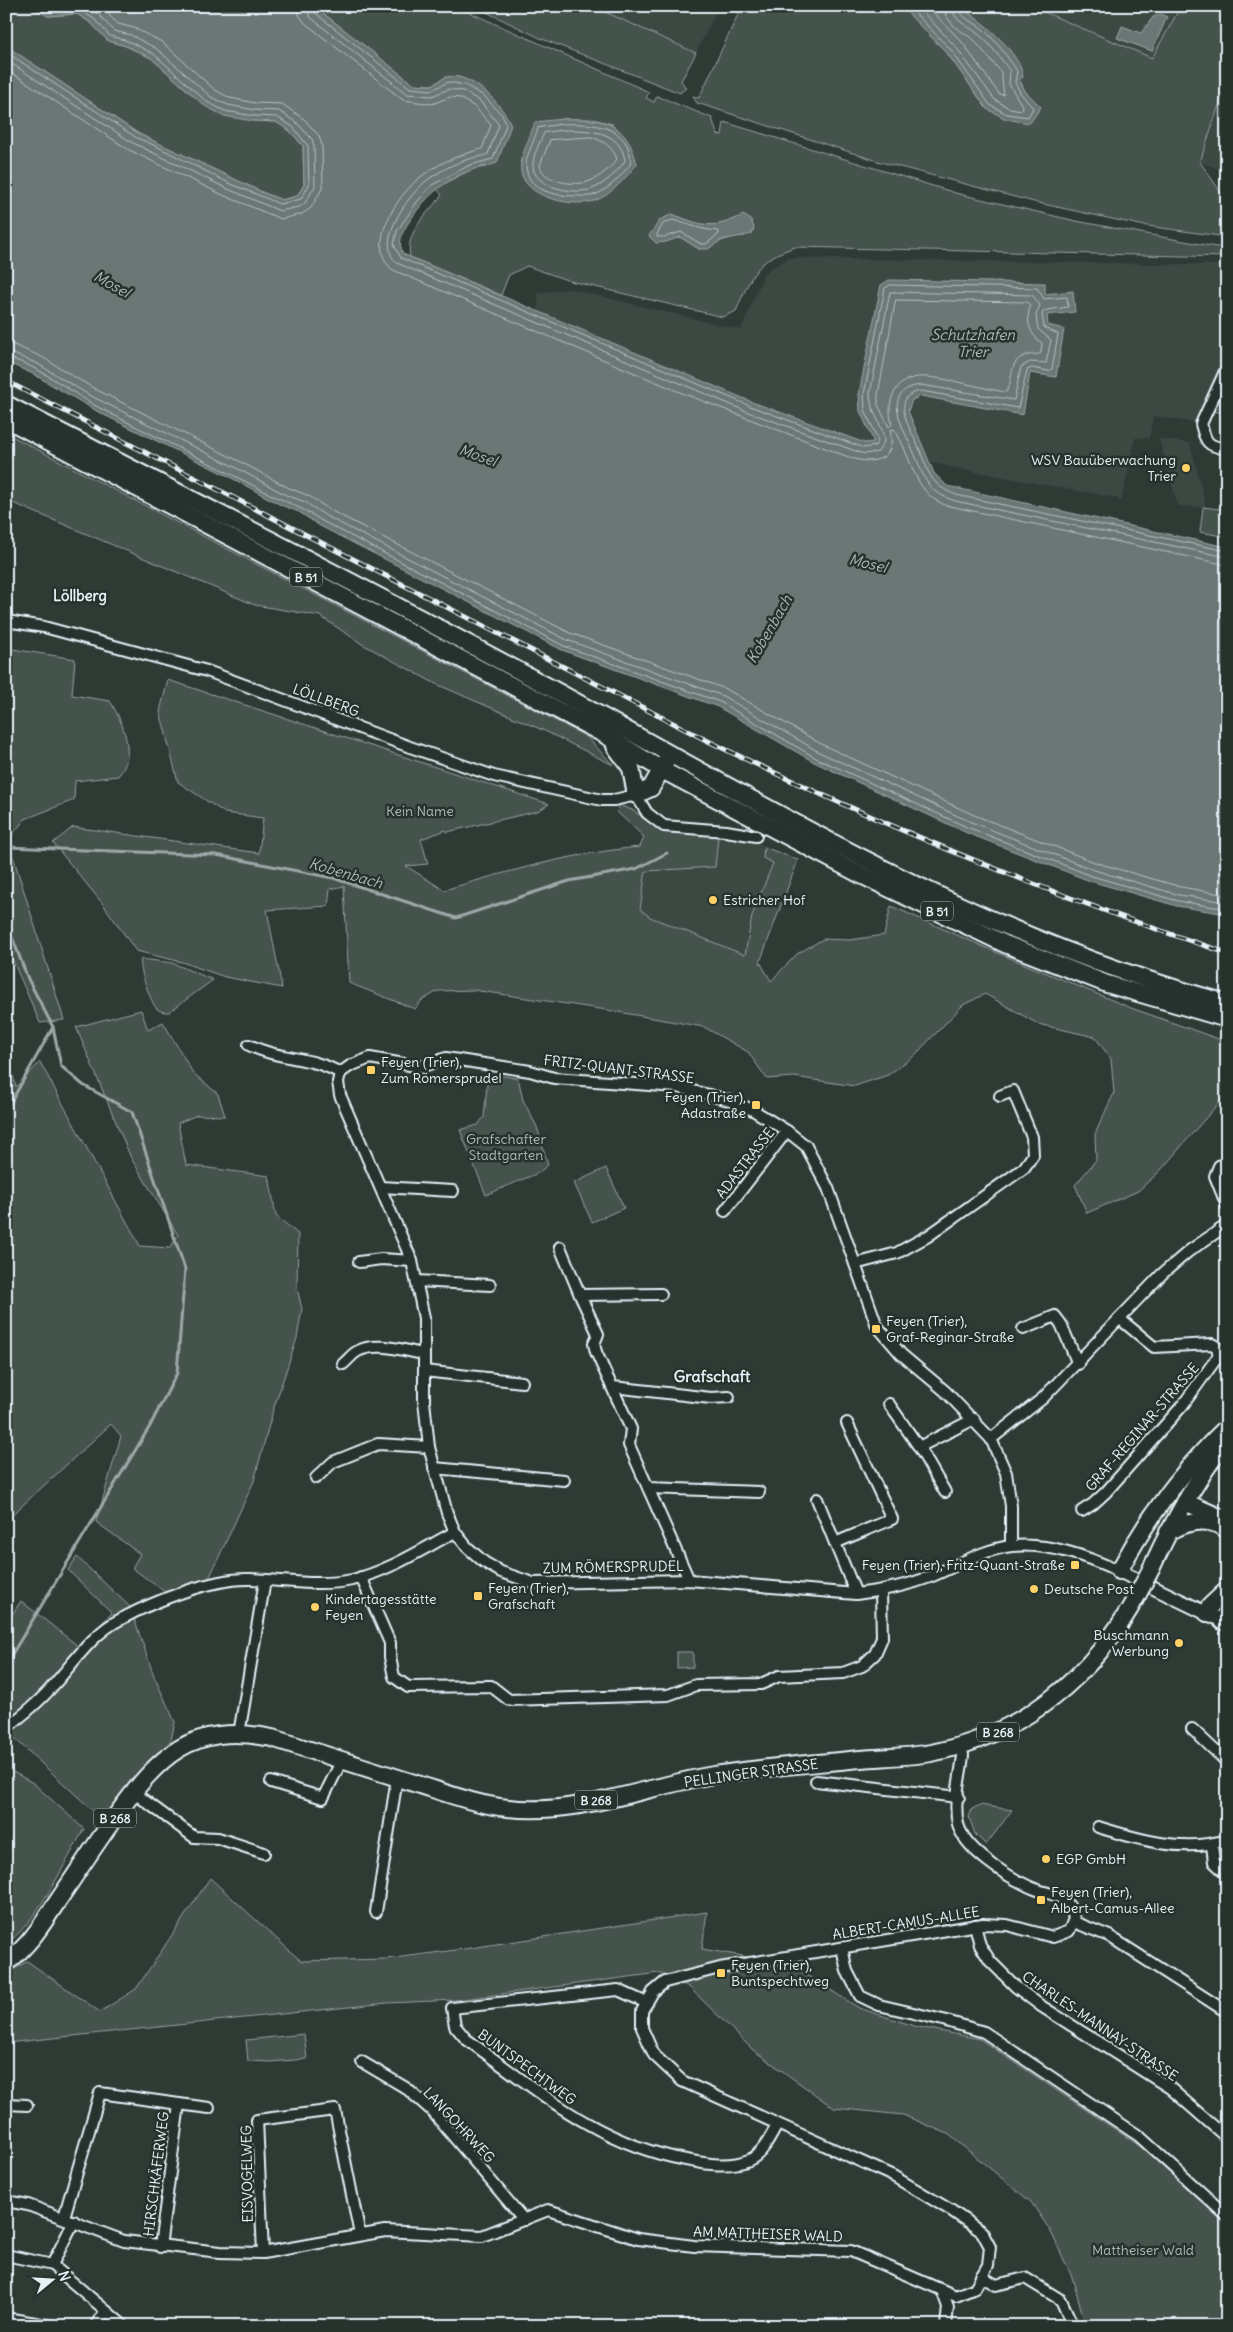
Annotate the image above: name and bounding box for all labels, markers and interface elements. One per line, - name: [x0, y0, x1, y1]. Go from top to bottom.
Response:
- water label: Mosel: [90, 266, 136, 303]
- water label: Schutzhafen Trier: [931, 325, 1015, 361]
- water label: Mosel: [457, 440, 502, 471]
- place label: WSV Bauüberwachung Trier: [1031, 451, 1176, 485]
- marker: WSV Bauüberwachung Trier: [1180, 462, 1192, 474]
- water label: Mosel: [847, 549, 892, 577]
- road number: B 51: [290, 568, 322, 586]
- district label: Löllberg: [53, 586, 107, 606]
- water label: Kobenbach: [742, 591, 796, 667]
- street label: LÖLLBERG: [290, 680, 362, 720]
- park label: Kein Name: [386, 802, 454, 820]
- water label: Kobenbach: [307, 853, 385, 893]
- place label: Estricher Hof: [723, 891, 806, 909]
- marker: Estricher Hof: [707, 894, 719, 906]
- road number: B 51: [921, 901, 953, 920]
- street label: FRITZ-QUANT-STRASSE: [543, 1051, 695, 1087]
- place label: Feyen (Trier), Zum Römersprudel: [381, 1053, 502, 1087]
- marker: Feyen (Trier), Zum Römersprudel: [365, 1064, 377, 1076]
- place label: Feyen (Trier), Adastraße: [665, 1088, 746, 1122]
- marker: Feyen (Trier), Adastraße: [750, 1099, 762, 1111]
- street label: ADASTRASSE: [712, 1124, 778, 1202]
- park label: Grafschafter Stadtgarten: [466, 1130, 546, 1164]
- place label: Feyen (Trier), Graf-Reginar-Straße: [886, 1312, 1014, 1346]
- marker: Feyen (Trier), Graf-Reginar-Straße: [870, 1323, 882, 1335]
- street label: GRAF-REGINAR-STRASSE: [1081, 1359, 1203, 1495]
- district label: Grafschaft: [674, 1366, 751, 1386]
- place label: Feyen (Trier), Fritz-Quant-Straße: [862, 1556, 1065, 1574]
- street label: ZUM RÖMERSPRUDEL: [542, 1557, 684, 1577]
- marker: Feyen (Trier), Fritz-Quant-Straße: [1069, 1559, 1081, 1571]
- place label: Feyen (Trier), Grafschaft: [488, 1579, 569, 1613]
- place label: Deutsche Post: [1044, 1580, 1134, 1598]
- marker: Deutsche Post: [1028, 1583, 1040, 1595]
- place label: Kindertagesstätte Feyen: [325, 1590, 437, 1624]
- marker: Feyen (Trier), Grafschaft: [472, 1590, 484, 1602]
- marker: Kindertagesstätte Feyen: [309, 1601, 321, 1613]
- place label: Buschmann Werbung: [1094, 1626, 1169, 1660]
- marker: Buschmann Werbung: [1173, 1637, 1185, 1649]
- road number: B 268: [977, 1722, 1019, 1741]
- street label: PELLINGER STRASSE: [683, 1755, 819, 1791]
- road number: B 268: [575, 1790, 617, 1810]
- road number: B 268: [94, 1809, 136, 1828]
- place label: EGP GmbH: [1056, 1850, 1126, 1868]
- marker: EGP GmbH: [1040, 1853, 1052, 1865]
- place label: Feyen (Trier), Albert-Camus-Allee: [1051, 1883, 1175, 1917]
- marker: Feyen (Trier), Albert-Camus-Allee: [1035, 1894, 1047, 1906]
- street label: ALBERT-CAMUS-ALLEE: [831, 1902, 981, 1944]
- place label: Feyen (Trier), Buntspechtweg: [731, 1956, 829, 1990]
- marker: Feyen (Trier), Buntspechtweg: [715, 1967, 727, 1979]
- street label: CHARLES-MANNAY-STRASSE: [1019, 1967, 1181, 2085]
- street label: BUNTSPECHTWEG: [474, 2025, 580, 2109]
- street label: LANGOHRWEG: [419, 2083, 499, 2167]
- street label: HIRSCHKÄFERWEG: [139, 2111, 173, 2237]
- street label: EISVOGELWEG: [237, 2125, 257, 2223]
- street label: AM MATTHEISER WALD: [693, 2222, 843, 2246]
- park label: Mattheiser Wald: [1092, 2241, 1194, 2259]
- north arrow: [28, 2254, 78, 2304]
- text: N: [54, 2269, 74, 2283]

